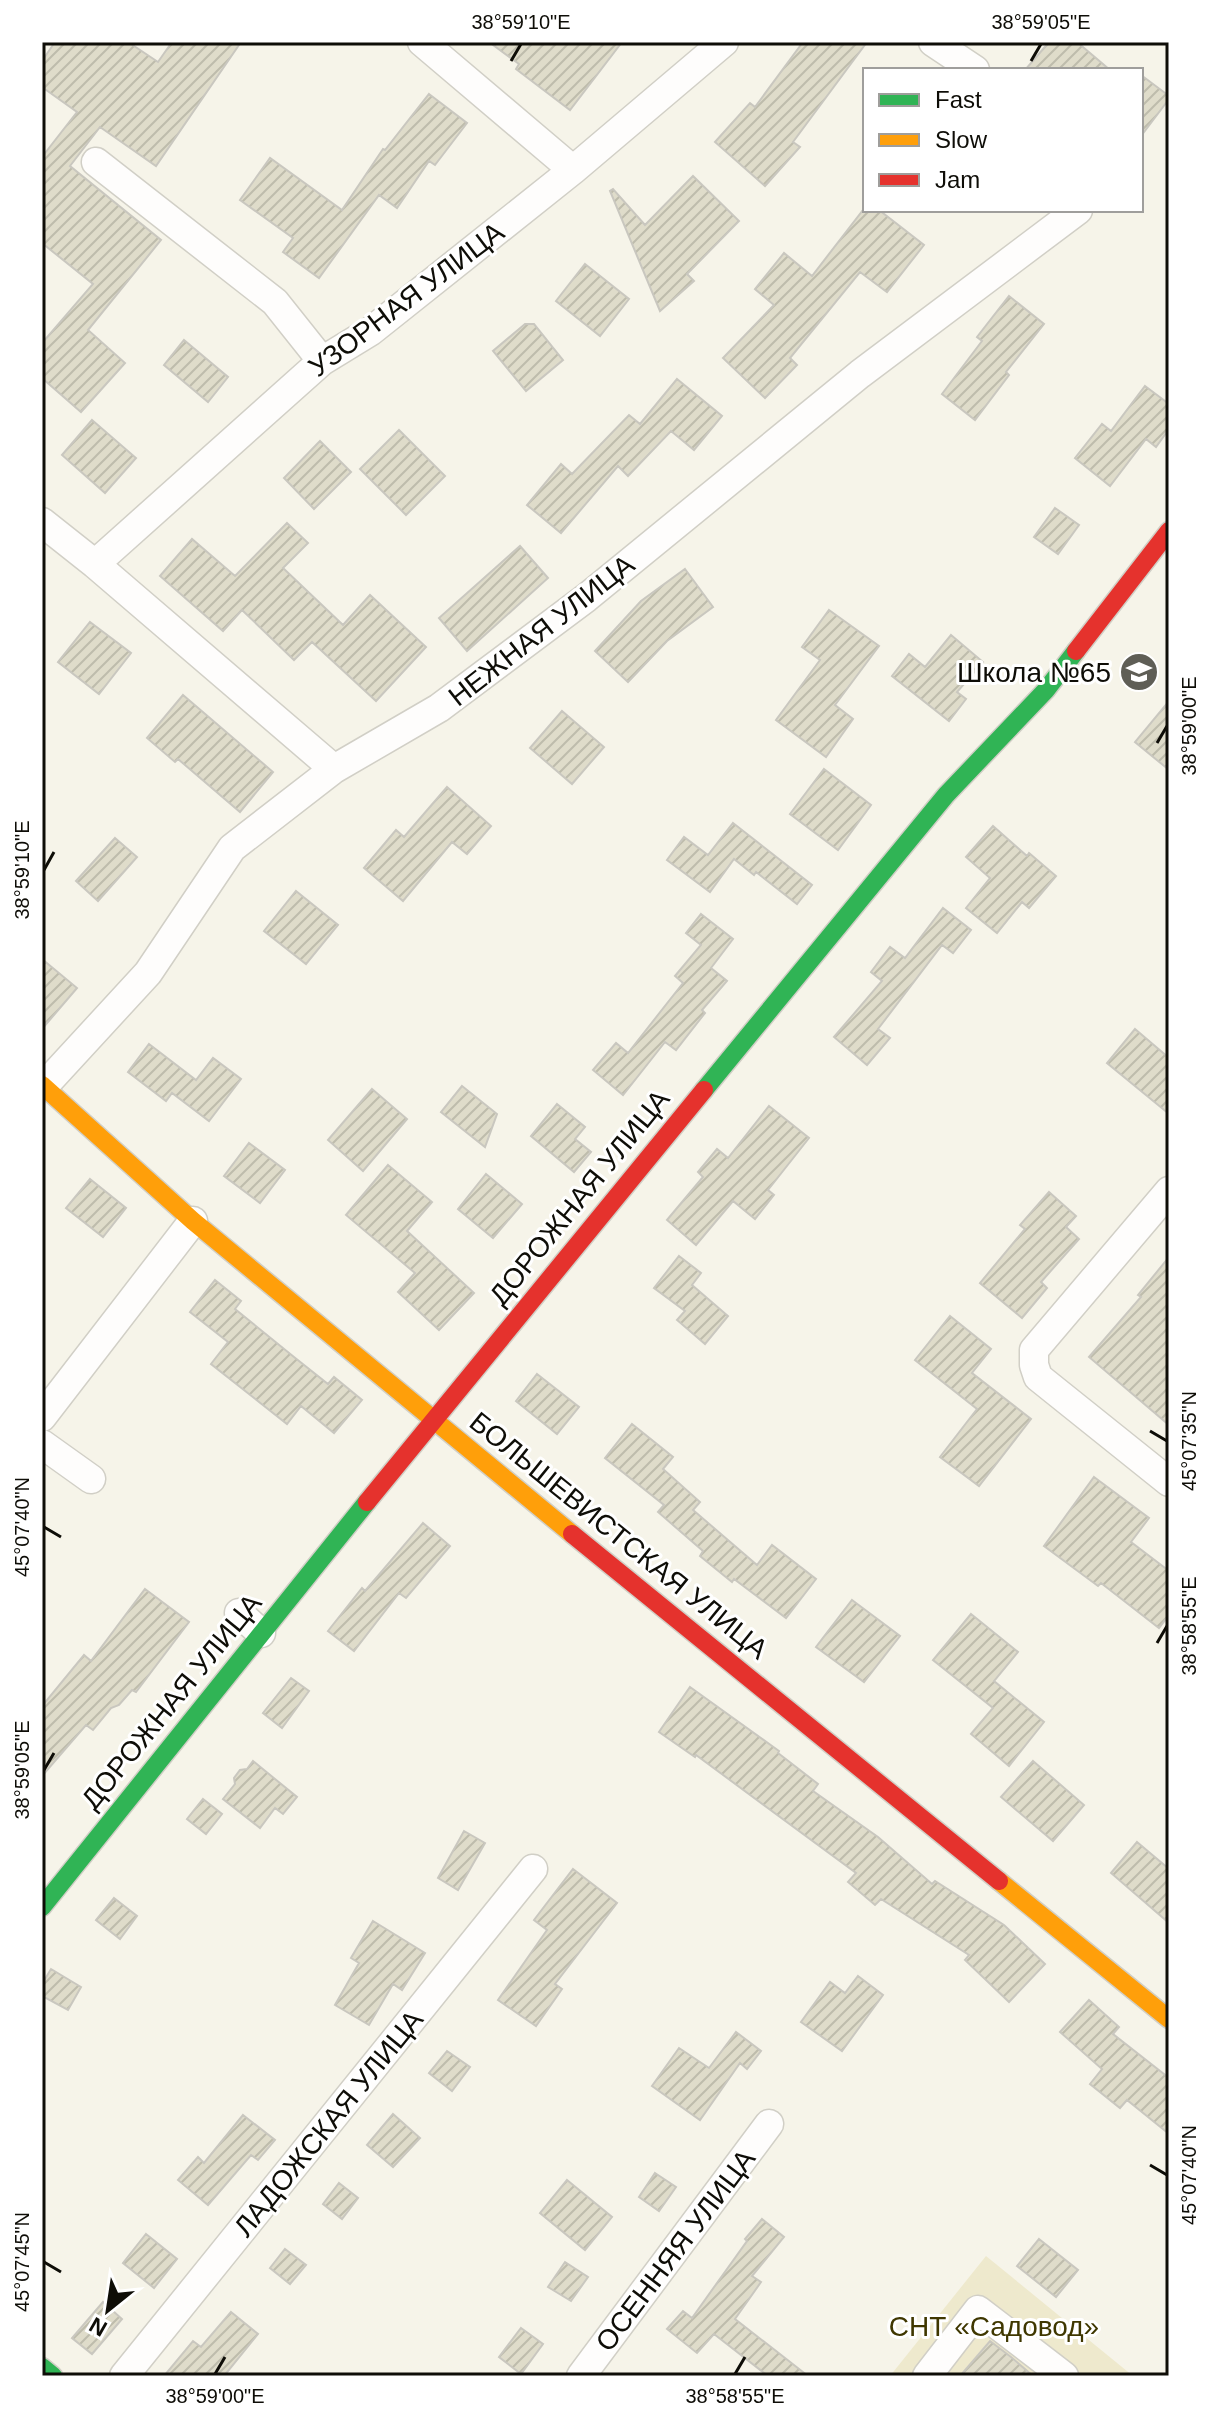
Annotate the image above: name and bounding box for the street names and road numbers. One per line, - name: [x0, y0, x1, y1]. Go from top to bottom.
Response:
- street label: УЗОРНАЯ УЛИЦА: [303, 216, 510, 383]
- street label: НЕЖНАЯ УЛИЦА: [443, 548, 640, 712]
- street label: ДОРОЖНАЯ УЛИЦА: [483, 1083, 676, 1311]
- street label: БОЛЬШЕВИСТСКАЯ УЛИЦА: [464, 1406, 774, 1665]
- street label: ДОРОЖНАЯ УЛИЦА: [75, 1587, 268, 1815]
- street label: ЛАДОЖСКАЯ УЛИЦА: [228, 2004, 429, 2242]
- street label: ОСЕННЯЯ УЛИЦА: [590, 2143, 761, 2357]

